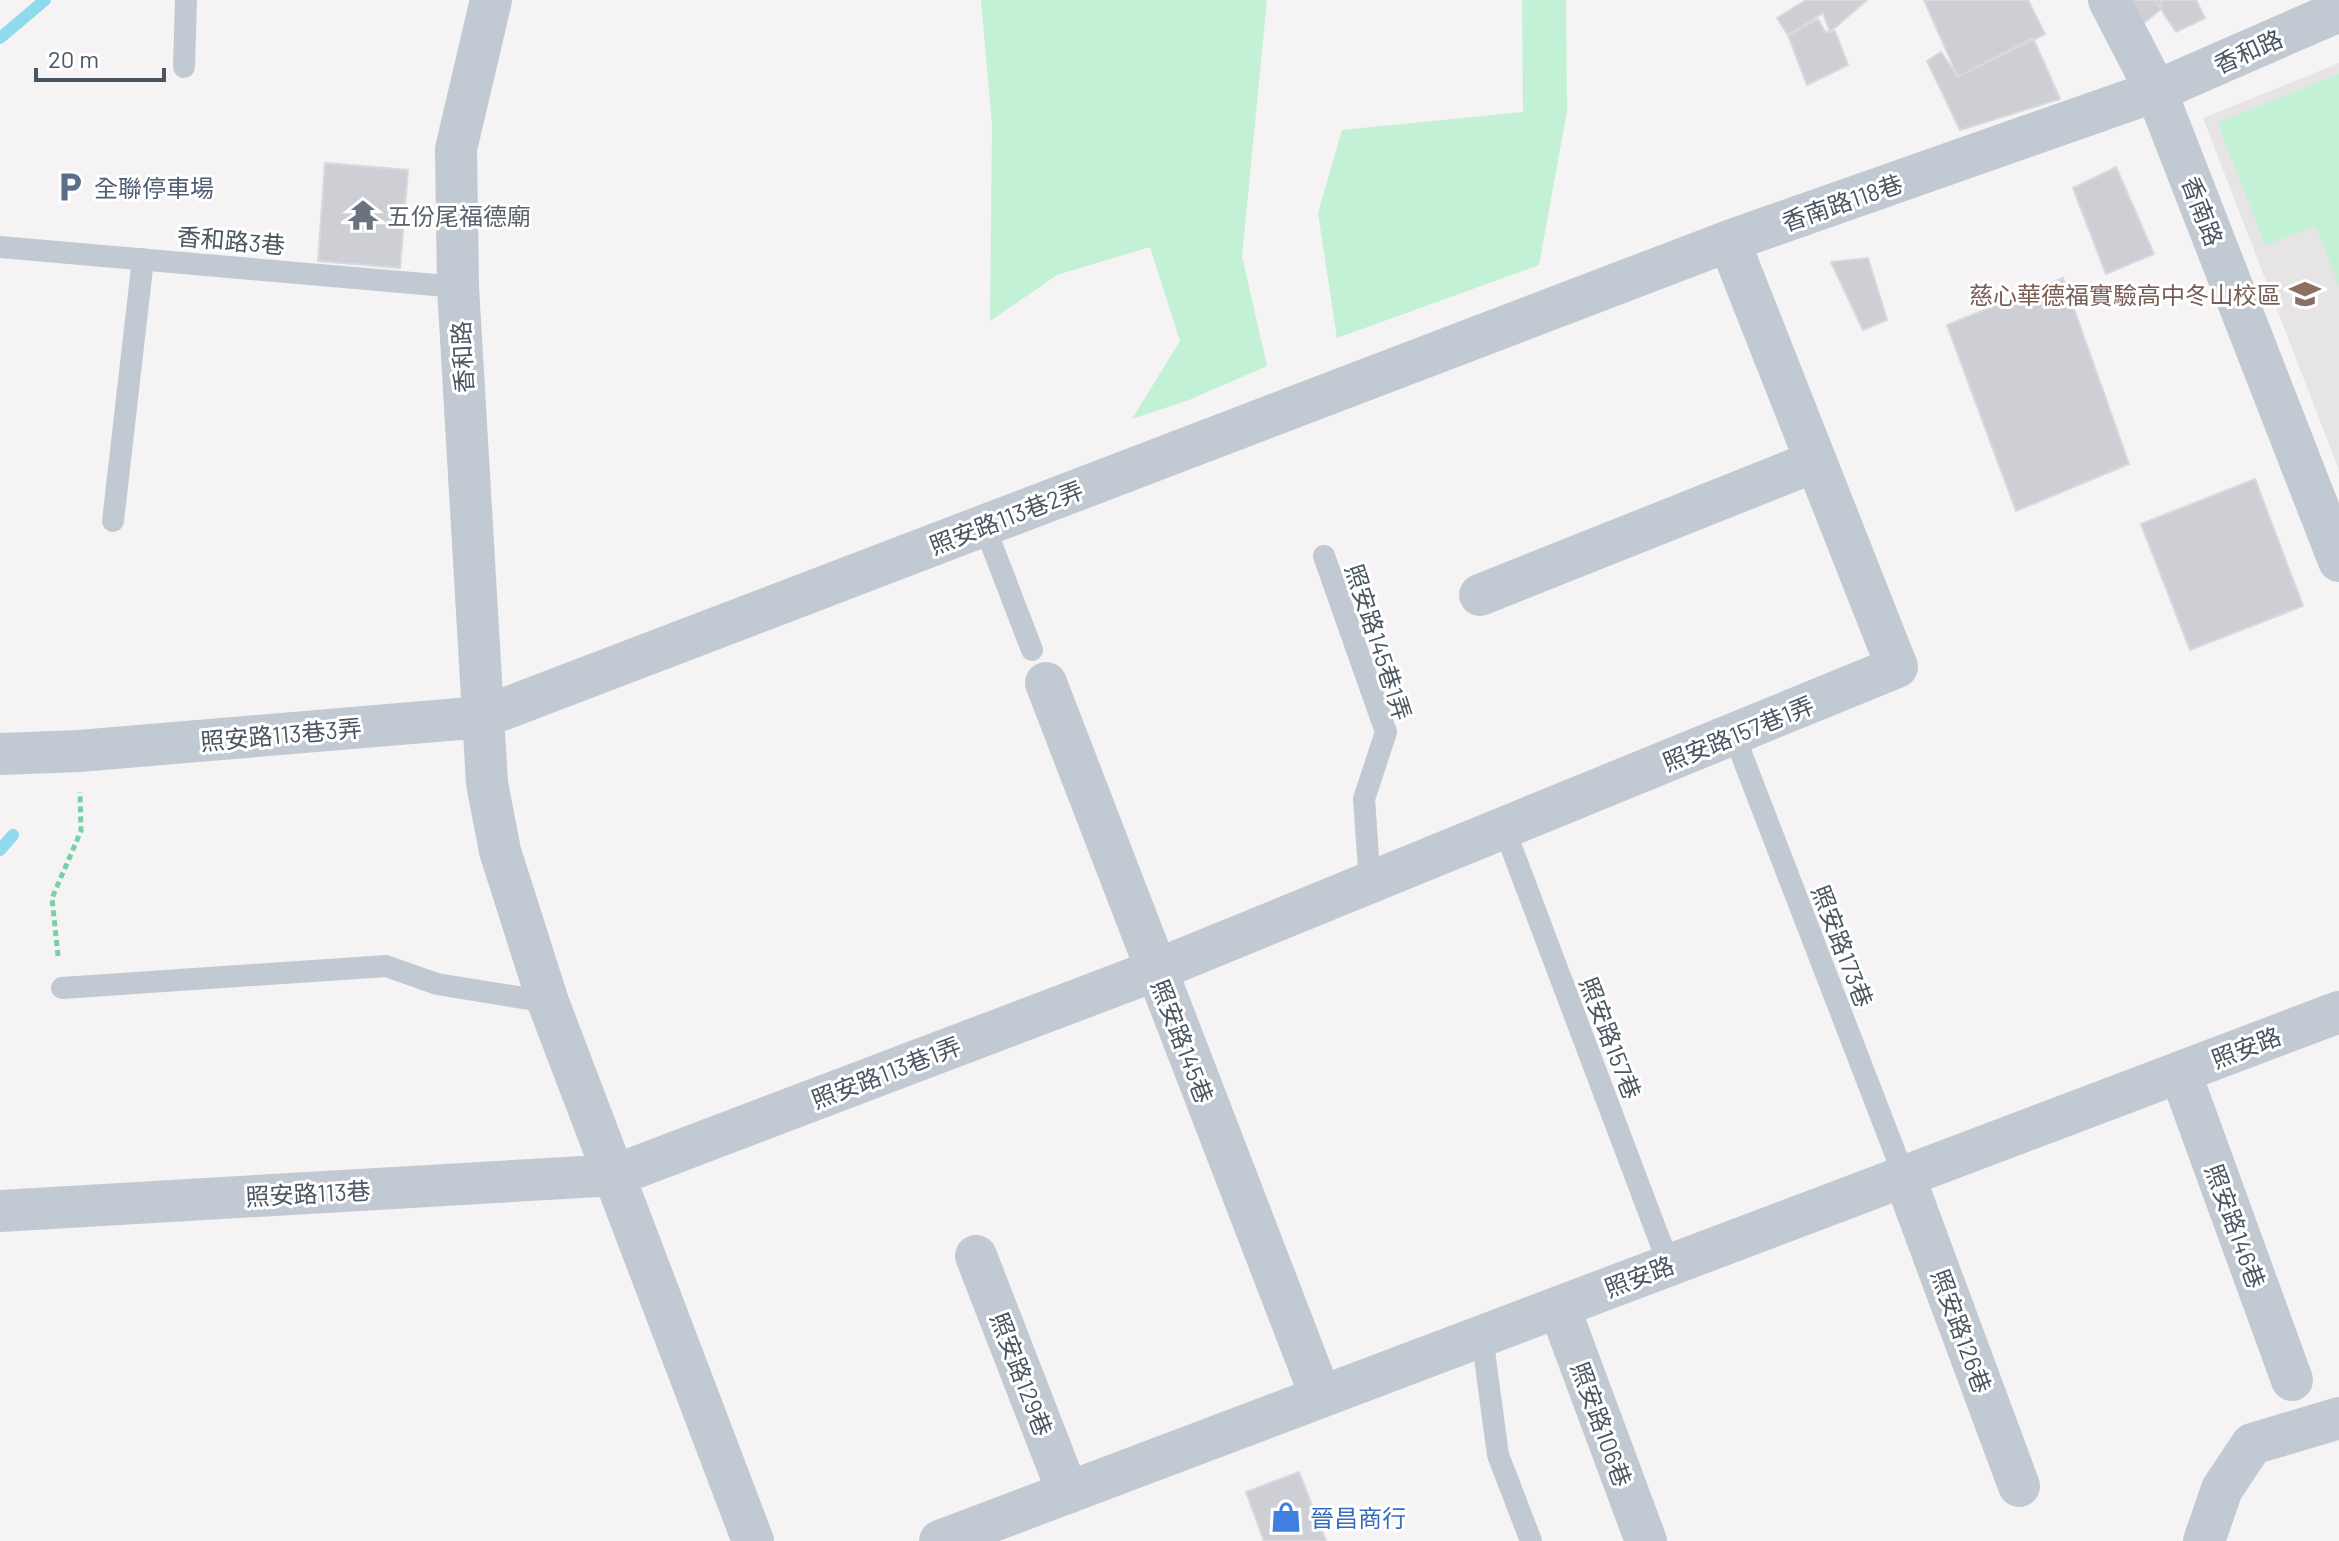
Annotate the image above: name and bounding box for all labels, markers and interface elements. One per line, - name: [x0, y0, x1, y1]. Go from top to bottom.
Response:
- street label: 香和路: [2209, 23, 2287, 79]
- scale bar: [36, 32, 164, 82]
- text: 20 m: [48, 44, 99, 73]
- street label: 香南路118巷: [1778, 168, 1906, 236]
- parking icon: 全聯停車場: [53, 170, 87, 204]
- street label: 香南路: [2177, 172, 2229, 250]
- place label: 全聯停車場: [94, 173, 214, 202]
- temple icon: 五份尾福德廟: [346, 198, 380, 232]
- place label: 五份尾福德廟: [387, 201, 531, 230]
- street label: 香和路3巷: [176, 221, 286, 259]
- school or university icon: 慈心華德福實驗高中冬山校區: [2288, 277, 2322, 311]
- place label: 慈心華德福實驗高中冬山校區: [1969, 280, 2281, 309]
- street label: 香和路: [446, 320, 478, 394]
- street label: 照安路113巷2弄: [925, 474, 1087, 560]
- street label: 照安路145巷1弄: [1340, 560, 1418, 724]
- street label: 照安路157巷1弄: [1658, 689, 1818, 777]
- street label: 照安路113巷3弄: [199, 713, 363, 755]
- street label: 照安路173巷: [1807, 881, 1879, 1011]
- street label: 照安路157巷: [1575, 973, 1647, 1103]
- street label: 照安路145巷: [1146, 975, 1220, 1107]
- street label: 照安路: [2207, 1021, 2285, 1073]
- street label: 照安路113巷1弄: [807, 1030, 965, 1114]
- street label: 照安路146巷: [2200, 1160, 2272, 1292]
- street label: 照安路113巷: [245, 1175, 371, 1211]
- street label: 照安路: [1600, 1250, 1678, 1302]
- street label: 照安路126巷: [1926, 1265, 1998, 1397]
- street label: 照安路129巷: [985, 1308, 1059, 1440]
- street label: 照安路106巷: [1566, 1358, 1638, 1490]
- shop icon: 晉昌商行: [1269, 1500, 1303, 1534]
- place label: 晉昌商行: [1310, 1503, 1406, 1532]

